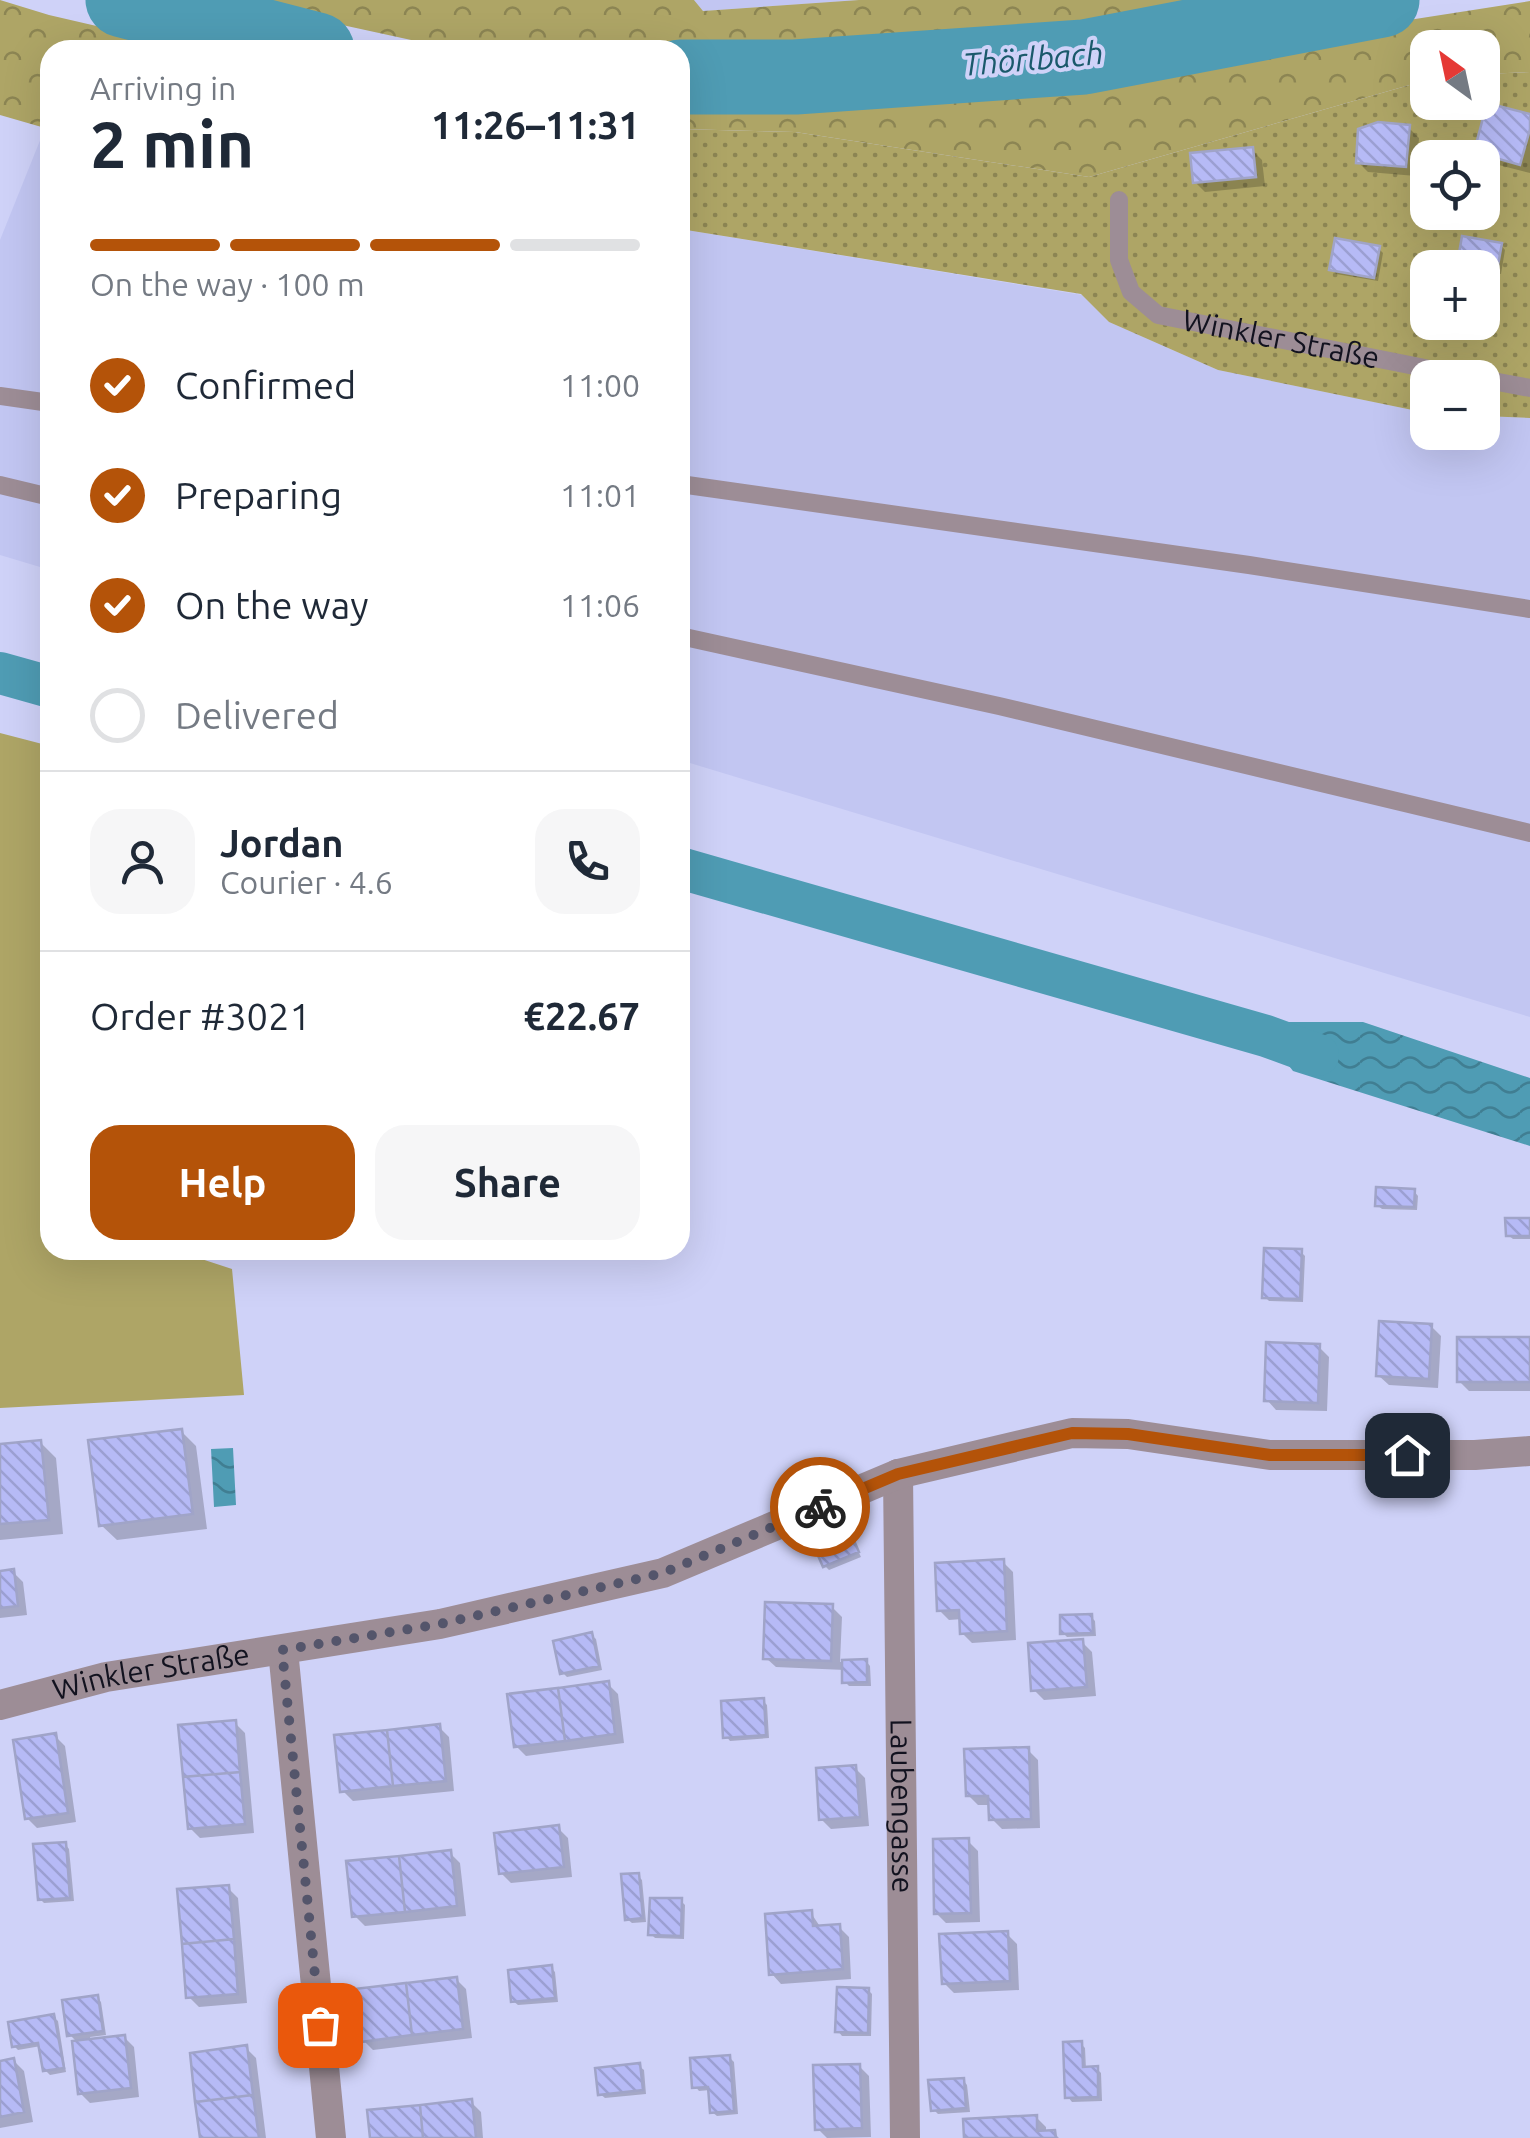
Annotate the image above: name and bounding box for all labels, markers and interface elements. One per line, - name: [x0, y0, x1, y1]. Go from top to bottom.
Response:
- north arrow: [1410, 30, 1500, 120]
- map controls: [1410, 30, 1500, 450]
- water label: Thörlbach: [961, 34, 1105, 82]
- text: Arriving in: [90, 70, 236, 106]
- text: 11:26–11:31: [431, 104, 640, 146]
- text: 2 min: [90, 107, 254, 180]
- button: locate: [1410, 140, 1500, 230]
- button: +: [1410, 250, 1500, 340]
- text: On the way · 100 m: [90, 266, 365, 302]
- street label: Winkler Straße: [1180, 302, 1382, 375]
- icon: check: [90, 358, 145, 413]
- button: −: [1410, 360, 1500, 450]
- text: Confirmed: [175, 364, 356, 406]
- text: 11:00: [560, 367, 640, 403]
- icon: check: [90, 468, 145, 523]
- text: Preparing: [175, 474, 342, 516]
- text: 11:01: [560, 477, 640, 513]
- icon: check: [90, 578, 145, 633]
- text: On the way: [175, 584, 368, 626]
- text: 11:06: [560, 587, 640, 623]
- text: Delivered: [175, 694, 339, 736]
- button: person: [90, 809, 195, 914]
- button: phone: [535, 809, 640, 914]
- text: Jordan: [220, 822, 344, 864]
- text: Courier · 4.6: [220, 864, 393, 900]
- text: Order #3021: [90, 995, 311, 1037]
- text: €22.67: [523, 995, 640, 1037]
- button: Help: [90, 1125, 355, 1240]
- button: Share: [375, 1125, 640, 1240]
- pin: [1365, 1413, 1450, 1498]
- icon: home: [1380, 1428, 1435, 1483]
- courier: [770, 1457, 870, 1557]
- icon: bike: [793, 1480, 848, 1535]
- street label: Winkler Straße: [49, 1636, 252, 1706]
- street label: Laubengasse: [885, 1719, 920, 1893]
- pin: [278, 1983, 363, 2068]
- icon: bag: [293, 1998, 348, 2053]

